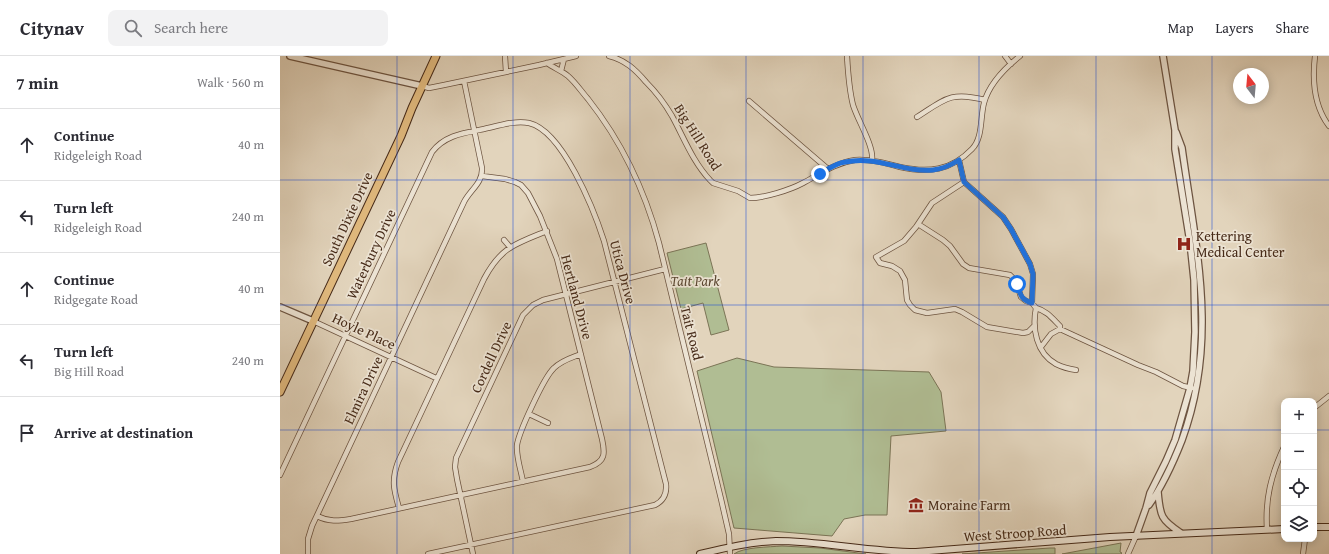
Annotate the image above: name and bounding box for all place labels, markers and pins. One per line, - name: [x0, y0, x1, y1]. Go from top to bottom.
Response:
- place label: Kettering Medical Center: [1196, 226, 1285, 262]
- hospital icon: Kettering Medical Center: [1175, 235, 1193, 253]
- place label: Moraine Farm: [928, 495, 1011, 515]
- museum icon: Moraine Farm: [907, 496, 925, 514]

